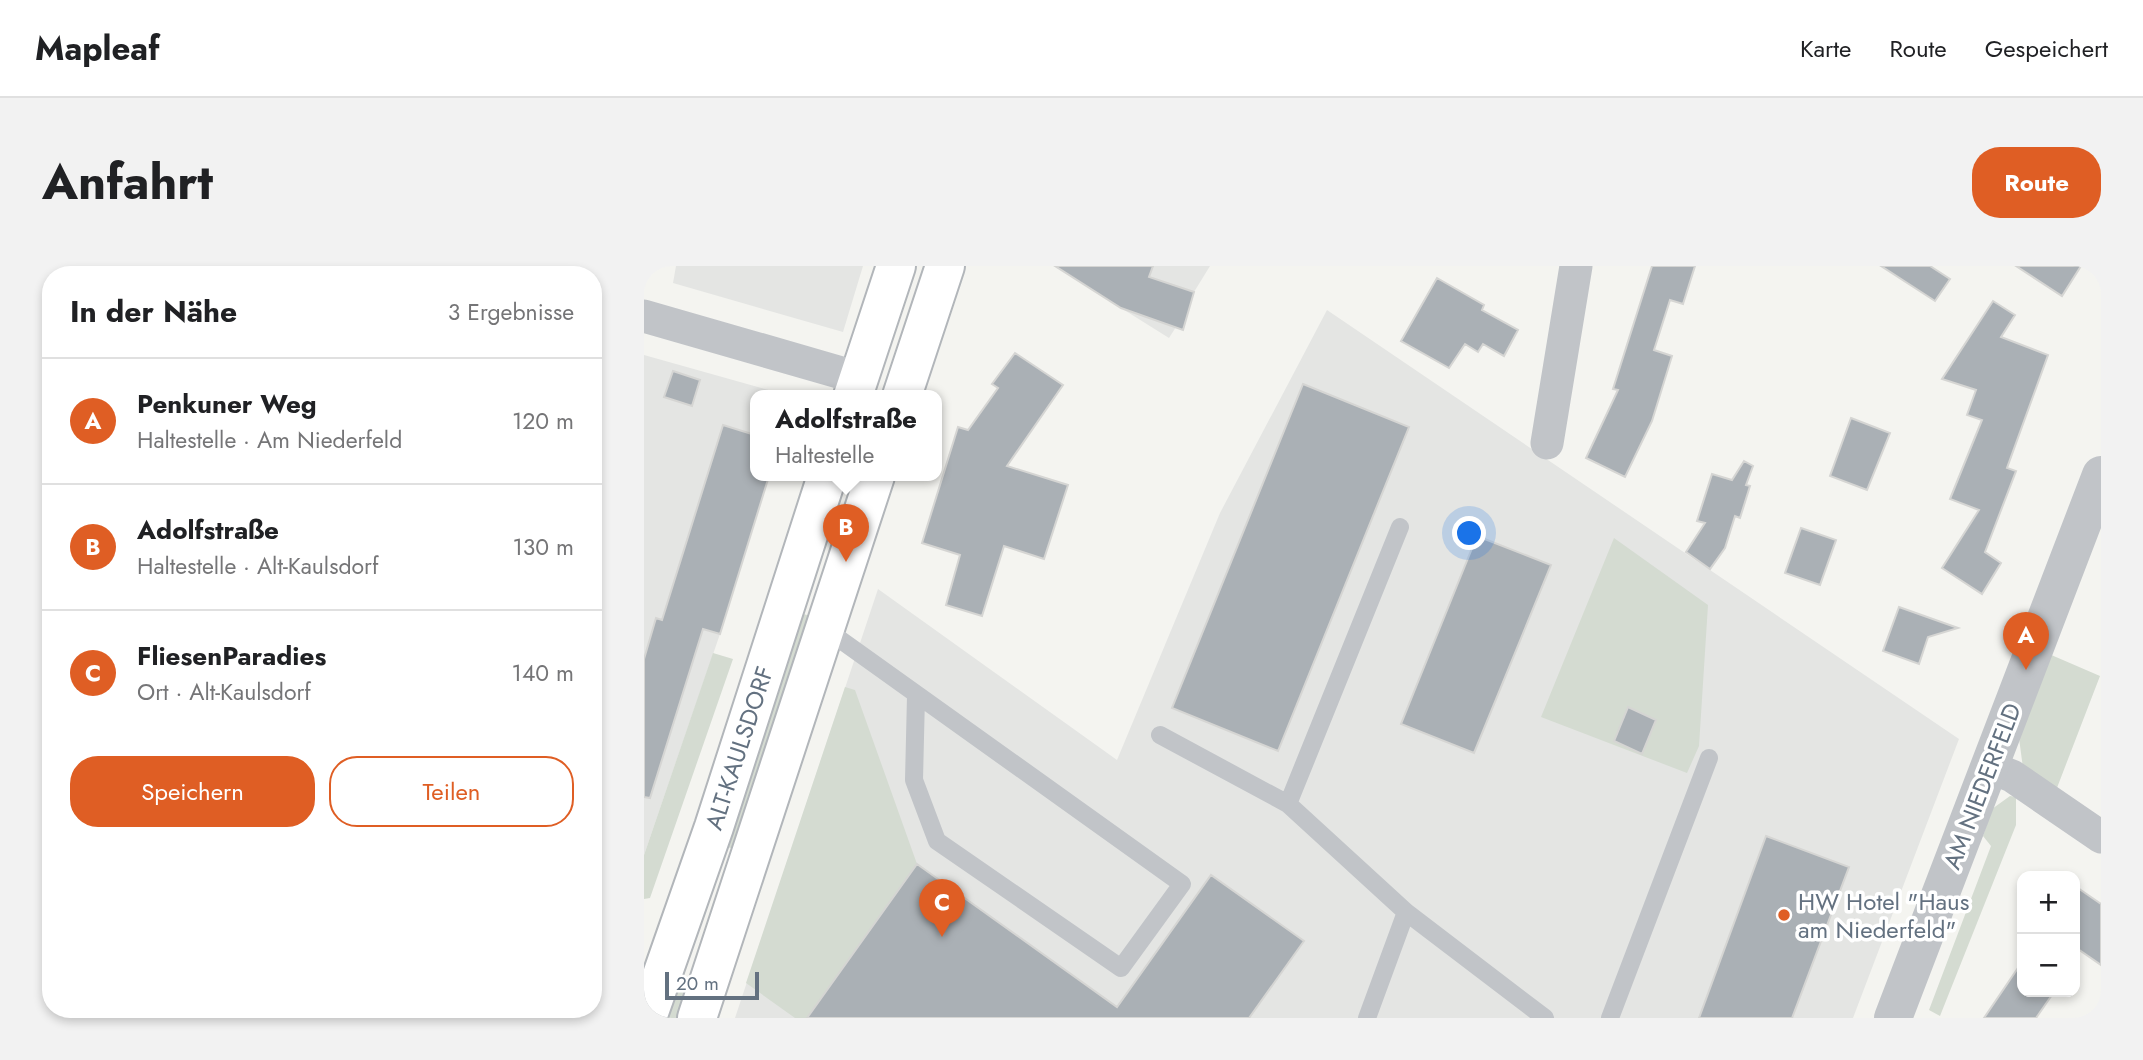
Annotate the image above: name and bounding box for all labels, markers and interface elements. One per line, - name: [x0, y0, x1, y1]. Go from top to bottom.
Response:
- text: Mapleaf: [35, 25, 160, 72]
- text: Karte: [1800, 31, 1851, 66]
- text: Route: [1889, 31, 1947, 66]
- text: Gespeichert: [1985, 31, 2108, 66]
- text: Anfahrt: [42, 147, 213, 217]
- button: Route: [1972, 147, 2101, 218]
- text: In der Nähe: [70, 290, 237, 333]
- text: 3 Ergebnisse: [448, 295, 574, 329]
- text: Penkuner Weg: [137, 385, 317, 423]
- popup: [750, 390, 942, 481]
- text: Adolfstraße: [775, 400, 917, 438]
- text: A: [85, 404, 101, 438]
- text: 120 m: [512, 404, 574, 438]
- text: Haltestelle · Am Niederfeld: [137, 423, 402, 457]
- text: Haltestelle: [775, 438, 874, 472]
- pin: B: [823, 504, 869, 562]
- text: Adolfstraße: [137, 511, 279, 549]
- your location: [1452, 516, 1486, 550]
- text: B: [85, 530, 101, 564]
- text: 130 m: [512, 530, 574, 564]
- text: Haltestelle · Alt-Kaulsdorf: [137, 549, 379, 583]
- pin: A: [2003, 612, 2049, 670]
- text: FliesenParadies: [137, 637, 326, 675]
- text: C: [85, 656, 101, 690]
- text: 140 m: [512, 656, 574, 690]
- street label: ALT-KAULSDORF: [696, 662, 782, 834]
- text: Ort · Alt-Kaulsdorf: [137, 675, 311, 709]
- street label: AM NIEDERFELD: [1934, 698, 2030, 874]
- button: Speichern: [70, 756, 315, 827]
- button: Teilen: [329, 756, 574, 827]
- map controls: [2017, 871, 2080, 997]
- button: +: [2017, 871, 2080, 934]
- pin: C: [919, 879, 965, 937]
- place label: HW Hotel "Haus am Niederfeld": [1798, 884, 1969, 947]
- marker: HW Hotel "Haus am Niederfeld": [1776, 907, 1792, 923]
- button: −: [2017, 934, 2080, 997]
- scale bar: [665, 969, 760, 1001]
- text: 20 m: [676, 970, 719, 997]

